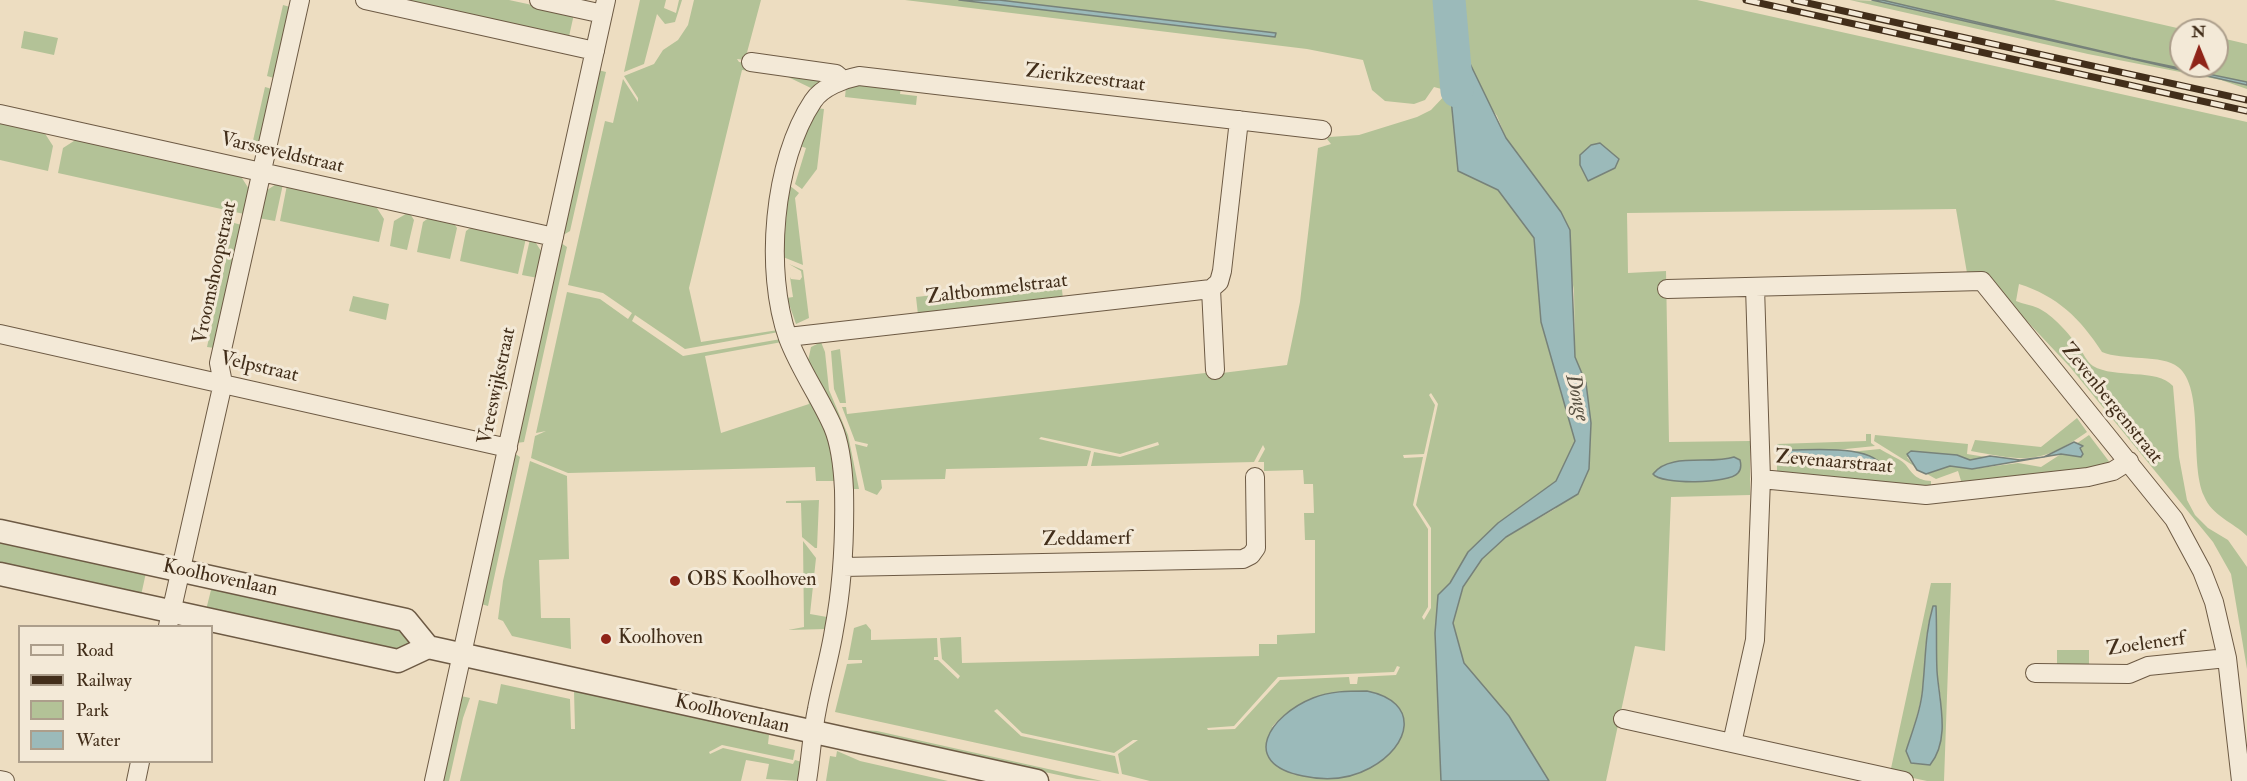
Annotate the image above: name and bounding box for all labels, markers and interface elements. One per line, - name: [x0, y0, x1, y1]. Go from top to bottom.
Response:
- north arrow: [2169, 18, 2229, 78]
- text: N: [2191, 22, 2206, 42]
- street label: Zierikzeestraat: [1023, 60, 1147, 98]
- street label: Varsseveldstraat: [218, 128, 346, 180]
- street label: Vroomshoopstraat: [189, 200, 243, 346]
- street label: Zaltbommelstraat: [925, 269, 1069, 311]
- street label: Vreeswijkstraat: [474, 325, 522, 447]
- street label: Zevenbergenstraat: [2055, 339, 2167, 469]
- street label: Velpstraat: [217, 347, 301, 389]
- water label: Donge: [1558, 372, 1594, 424]
- street label: Zevenaarstraat: [1774, 446, 1894, 480]
- street label: Zeddamerf: [1042, 527, 1132, 553]
- street label: Koolhovenlaan: [160, 555, 280, 603]
- place label: OBS Koolhoven: [687, 569, 816, 593]
- marker: OBS Koolhoven: [668, 574, 682, 588]
- legend: [18, 625, 213, 763]
- place label: Koolhoven: [618, 627, 703, 651]
- street label: Zoelenerf: [2105, 628, 2187, 662]
- marker: Koolhoven: [599, 632, 613, 646]
- text: Road: [76, 639, 114, 662]
- text: Railway: [76, 669, 132, 692]
- street label: Koolhovenlaan: [672, 690, 792, 740]
- text: Park: [76, 699, 109, 722]
- text: Water: [76, 729, 120, 752]

